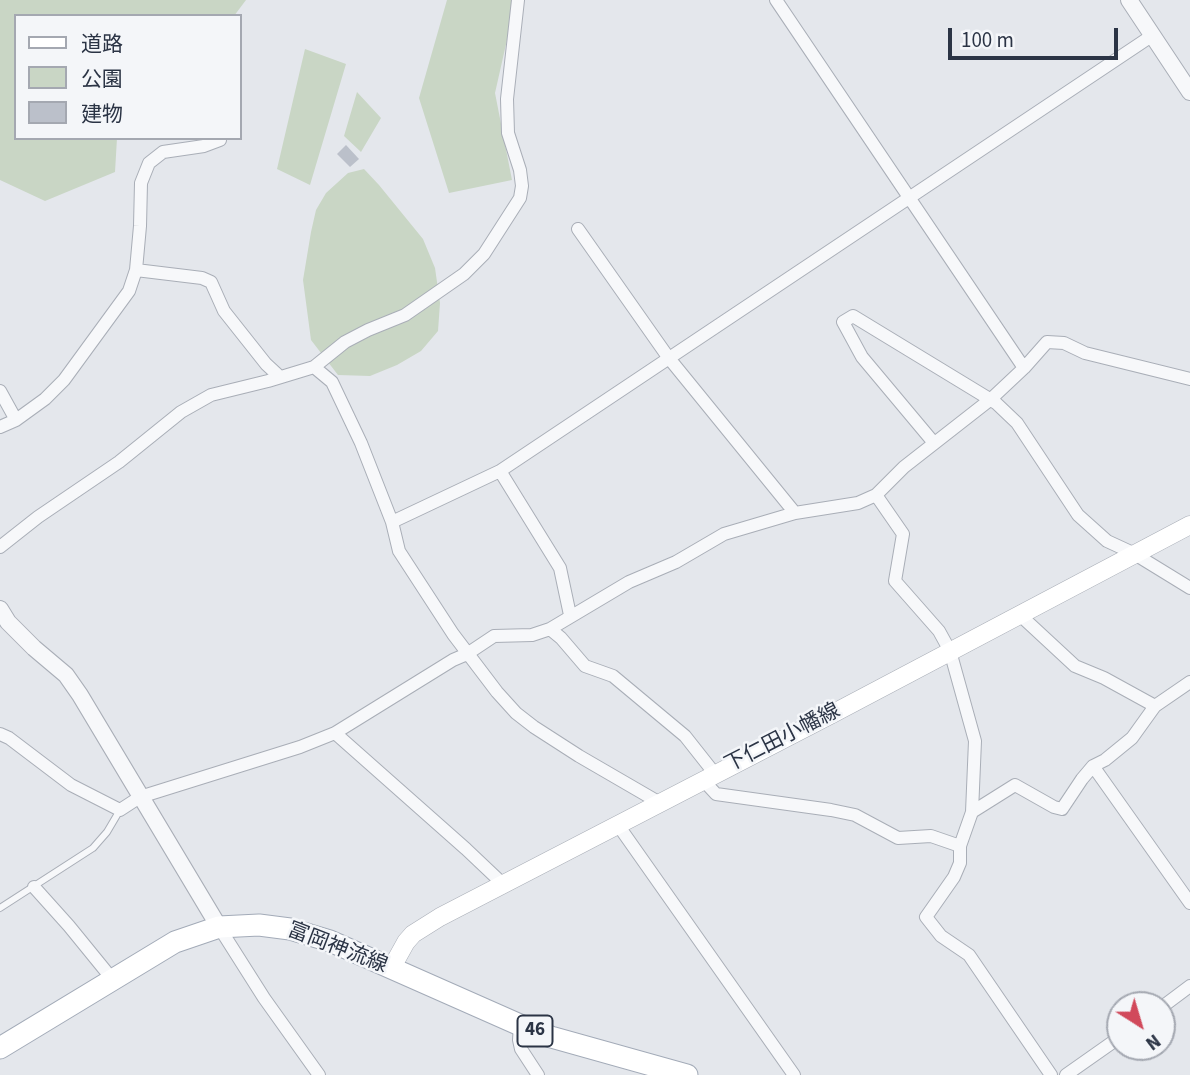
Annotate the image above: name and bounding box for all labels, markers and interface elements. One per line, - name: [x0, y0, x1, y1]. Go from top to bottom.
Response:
- legend: [14, 14, 242, 140]
- scale bar: [952, 14, 1122, 58]
- text: 100 m: [961, 25, 1014, 55]
- text: 道路: [81, 29, 123, 59]
- text: 公園: [81, 64, 123, 94]
- text: 建物: [81, 99, 123, 129]
- street label: 下仁田小幡線: [721, 699, 845, 779]
- street label: 富岡神流線: [283, 918, 391, 980]
- north arrow: [1106, 991, 1176, 1061]
- road number: 46: [518, 1015, 552, 1046]
- text: N: [1140, 1027, 1166, 1056]

